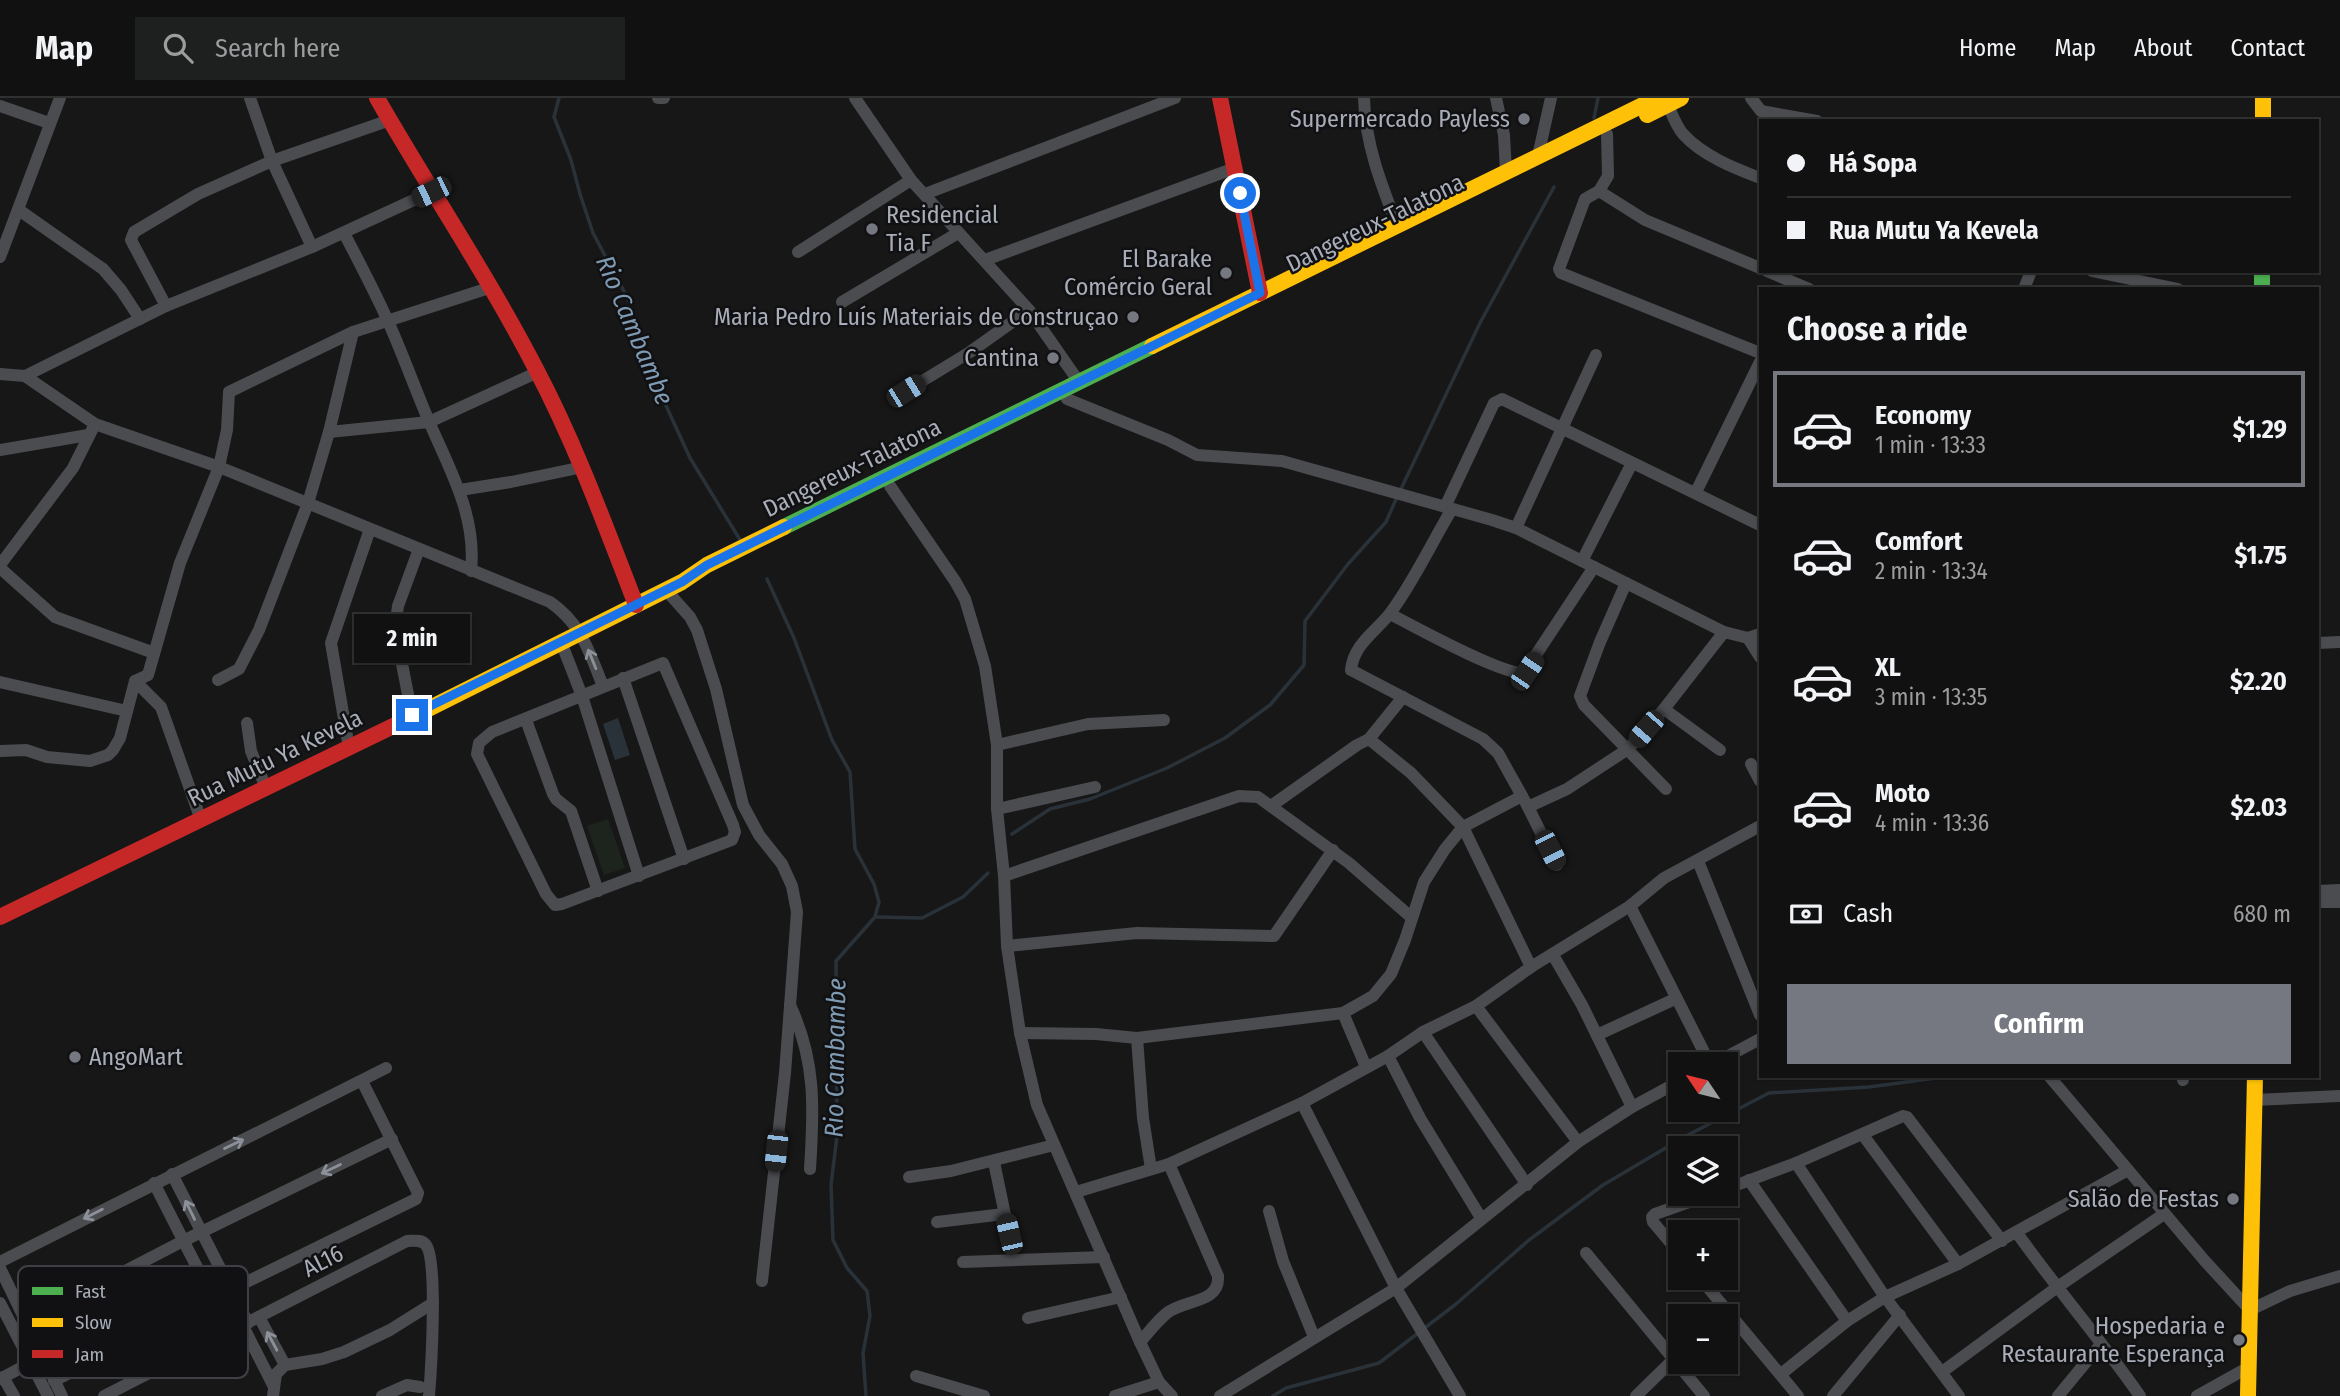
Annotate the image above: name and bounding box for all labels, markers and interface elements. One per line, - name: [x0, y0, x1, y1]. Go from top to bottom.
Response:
- search box: [135, 17, 625, 80]
- text: Map: [35, 28, 93, 68]
- icon: search: [159, 29, 197, 67]
- text: Search here: [215, 33, 340, 64]
- text: Home: [1959, 34, 2016, 62]
- text: Map: [2054, 34, 2096, 62]
- text: About: [2134, 34, 2192, 62]
- text: Contact: [2230, 34, 2305, 62]
- place label: Supermercado Payless: [1290, 105, 1510, 133]
- marker: Supermercado Payless: [1516, 111, 1532, 127]
- text: Há Sopa: [1829, 148, 1917, 179]
- street label: Dangereux-Talatona: [1282, 168, 1468, 278]
- car: [408, 173, 455, 211]
- route start: [1224, 177, 1256, 209]
- place label: Residencial Tia F: [886, 201, 998, 257]
- text: Rua Mutu Ya Kevela: [1829, 215, 2039, 246]
- marker: Residencial Tia F: [864, 221, 880, 237]
- place label: El Barake Comércio Geral: [1064, 245, 1212, 301]
- water label: Rio Cambambe: [589, 251, 680, 410]
- marker: El Barake Comércio Geral: [1218, 265, 1234, 281]
- place label: Maria Pedro Luís Materiais de Construçao: [714, 303, 1119, 331]
- marker: Maria Pedro Luís Materiais de Construçao: [1125, 309, 1141, 325]
- text: Choose a ride: [1787, 310, 1968, 348]
- place label: Cantina: [964, 344, 1039, 372]
- marker: Cantina: [1045, 350, 1061, 366]
- car: [883, 371, 930, 411]
- icon: car: [1791, 398, 1854, 461]
- text: Economy: [1875, 400, 1971, 431]
- street label: Dangereux-Talatona: [759, 413, 945, 523]
- text: $1.29: [2233, 414, 2287, 445]
- text: 1 min · 13:33: [1875, 431, 1986, 459]
- icon: car: [1791, 524, 1854, 587]
- text: Comfort: [1875, 526, 1963, 557]
- text: $1.75: [2234, 540, 2287, 571]
- text: 2 min · 13:34: [1875, 557, 1988, 585]
- callout: 2 min: [354, 614, 470, 662]
- text: 2 min: [387, 624, 438, 652]
- car: [1507, 648, 1548, 694]
- one-way arrow: [585, 649, 598, 671]
- icon: car: [1791, 650, 1854, 713]
- text: XL: [1875, 652, 1901, 683]
- text: $2.20: [2230, 666, 2287, 697]
- text: 3 min · 13:35: [1875, 683, 1987, 711]
- route end: [396, 699, 428, 731]
- street label: Rua Mutu Ya Kevela: [183, 704, 367, 812]
- car: [1625, 706, 1668, 752]
- icon: car: [1791, 776, 1854, 839]
- text: Moto: [1875, 778, 1930, 809]
- text: $2.03: [2230, 792, 2287, 823]
- text: 4 min · 13:36: [1875, 809, 1989, 837]
- car: [1532, 827, 1569, 873]
- icon: cash: [1787, 895, 1825, 933]
- text: Cash: [1843, 898, 1893, 929]
- text: 680 m: [2233, 900, 2291, 928]
- water label: Rio Cambambe: [819, 978, 852, 1138]
- button: Confirm: [1787, 984, 2291, 1064]
- place label: AngoMart: [89, 1043, 183, 1071]
- marker: AngoMart: [67, 1049, 83, 1065]
- north arrow: [1668, 1052, 1738, 1122]
- map controls: [1668, 1052, 1738, 1374]
- car: [764, 1129, 789, 1173]
- one-way arrow: [223, 1136, 244, 1150]
- button: layers: [1668, 1136, 1738, 1206]
- one-way arrow: [321, 1163, 342, 1176]
- place label: Salão de Festas: [2068, 1185, 2219, 1213]
- marker: Salão de Festas: [2225, 1191, 2241, 1207]
- one-way arrow: [183, 1200, 197, 1221]
- one-way arrow: [83, 1207, 104, 1221]
- car: [995, 1211, 1024, 1257]
- button: +: [1668, 1220, 1738, 1290]
- street label: AL16: [298, 1239, 348, 1283]
- legend: [18, 1266, 248, 1378]
- text: Fast: [75, 1280, 106, 1303]
- button: −: [1668, 1304, 1738, 1374]
- text: Slow: [75, 1311, 112, 1334]
- place label: Hospedaria e Restaurante Esperança: [2001, 1312, 2225, 1368]
- one-way arrow: [265, 1331, 278, 1352]
- marker: Hospedaria e Restaurante Esperança: [2231, 1332, 2247, 1348]
- text: Jam: [75, 1343, 104, 1366]

